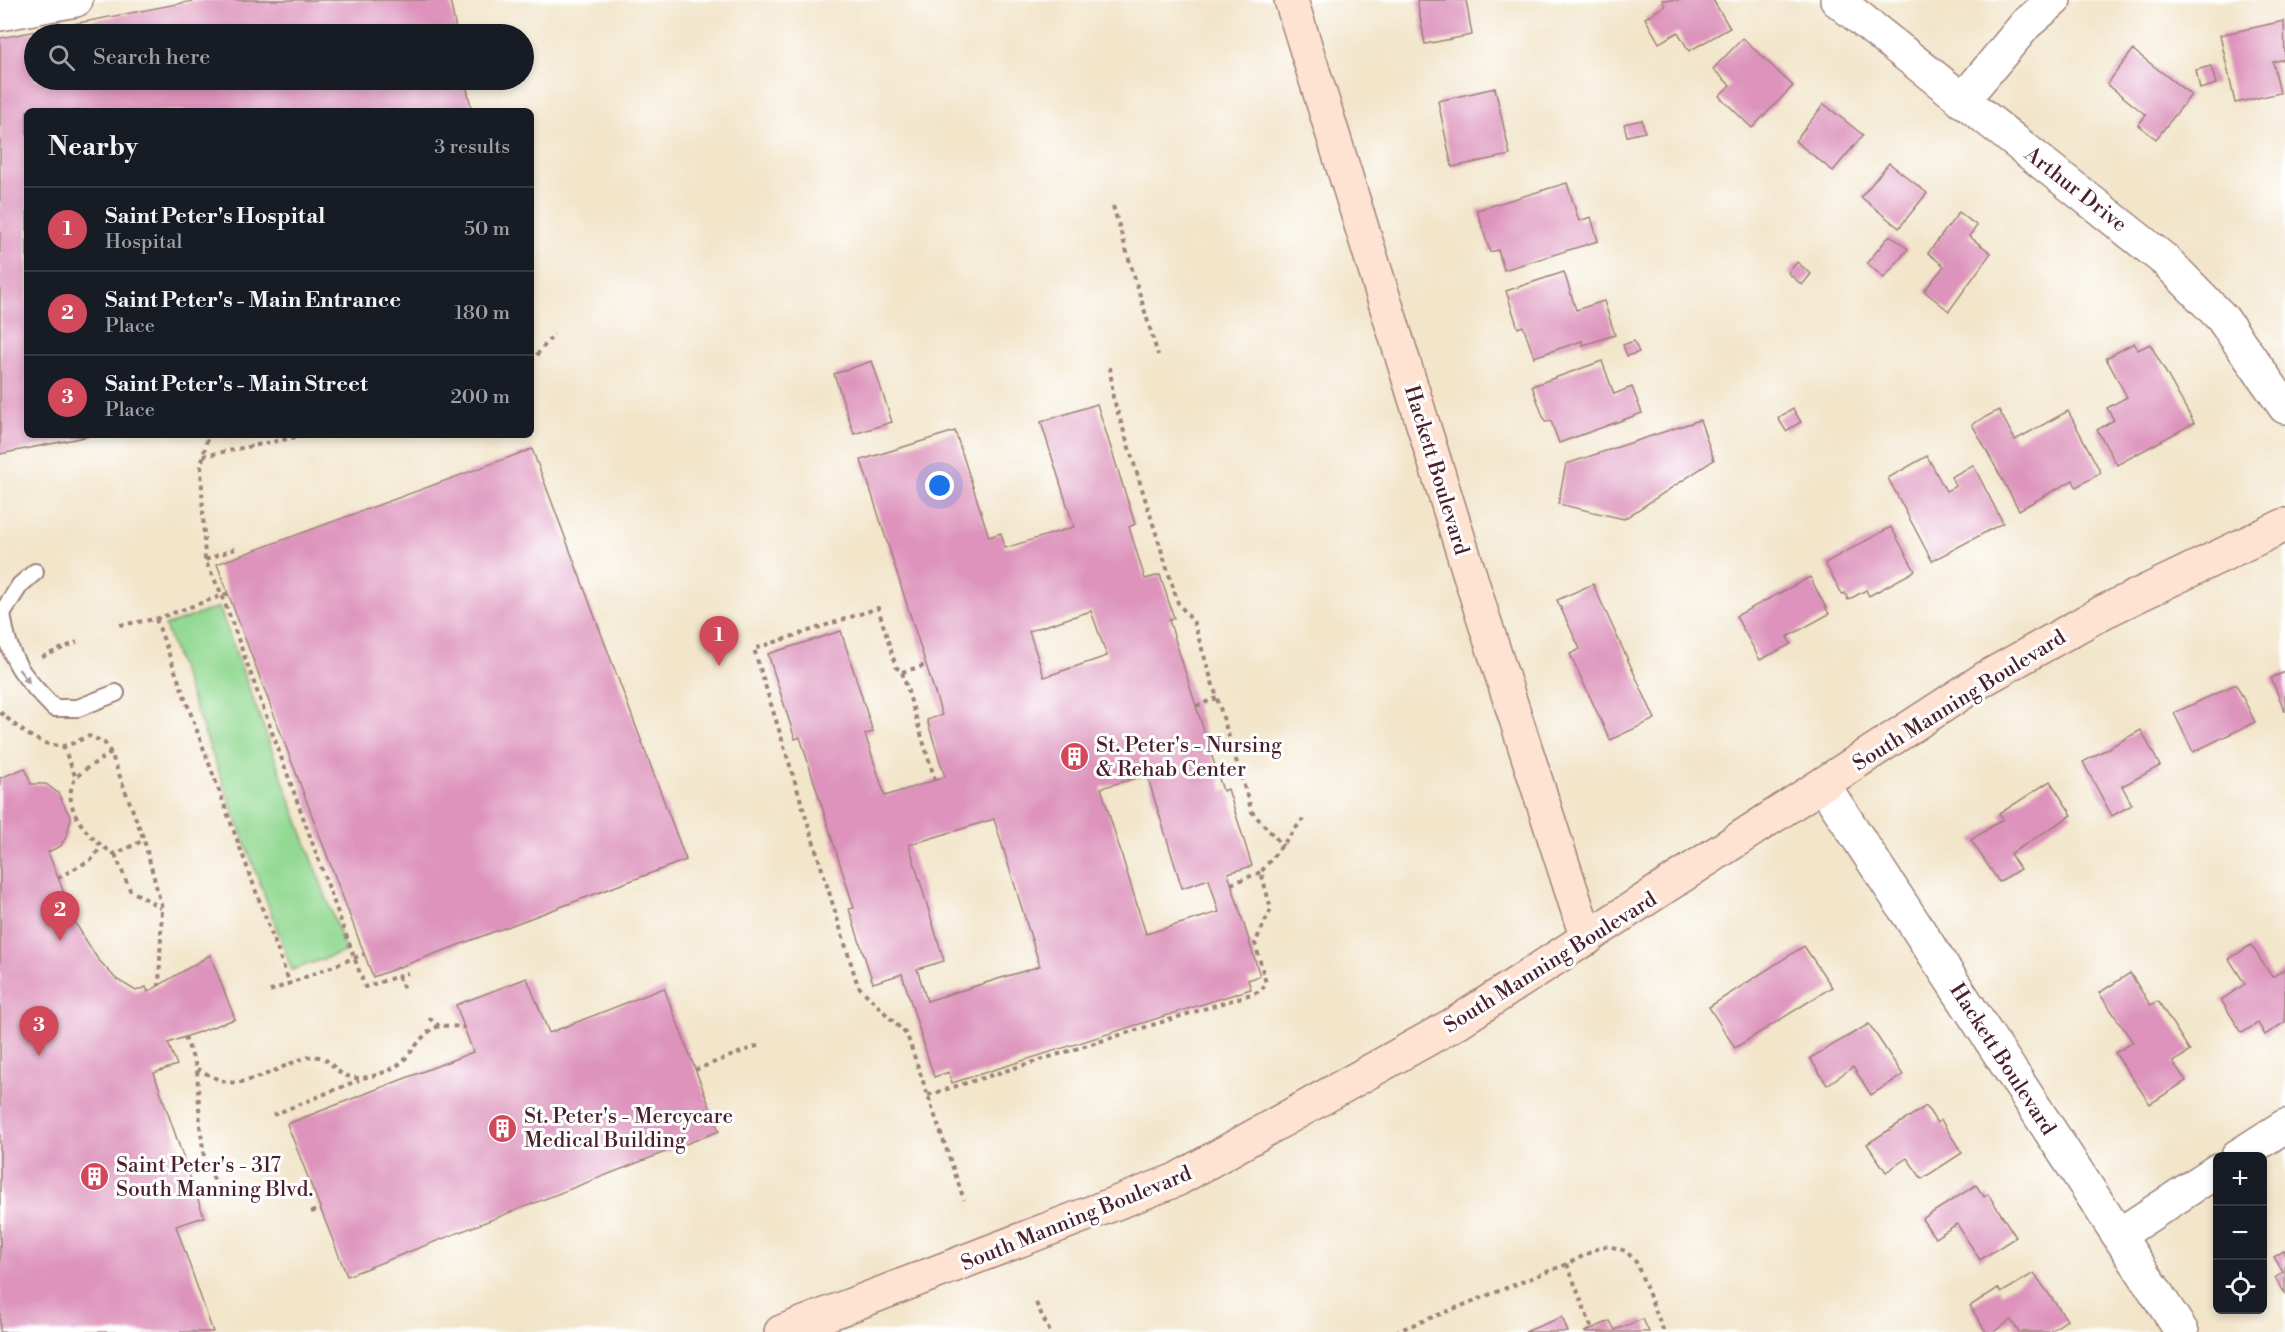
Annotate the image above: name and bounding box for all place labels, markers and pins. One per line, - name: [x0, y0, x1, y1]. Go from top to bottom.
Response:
- pin: 1: [700, 616, 738, 666]
- place label: St. Peter's - Nursing & Rehab Center: [1096, 733, 1282, 783]
- building icon: St. Peter's - Nursing & Rehab Center: [1059, 741, 1091, 773]
- pin: 2: [40, 892, 80, 941]
- pin: 3: [20, 1006, 58, 1056]
- place label: St. Peter's - Mercycare Medical Building: [524, 1104, 733, 1154]
- building icon: St. Peter's - Mercycare Medical Building: [487, 1112, 519, 1144]
- place label: Saint Peter's - 317 South Manning Blvd.: [116, 1153, 313, 1203]
- building icon: Saint Peter's - 317 South Manning Blvd.: [79, 1161, 111, 1193]

